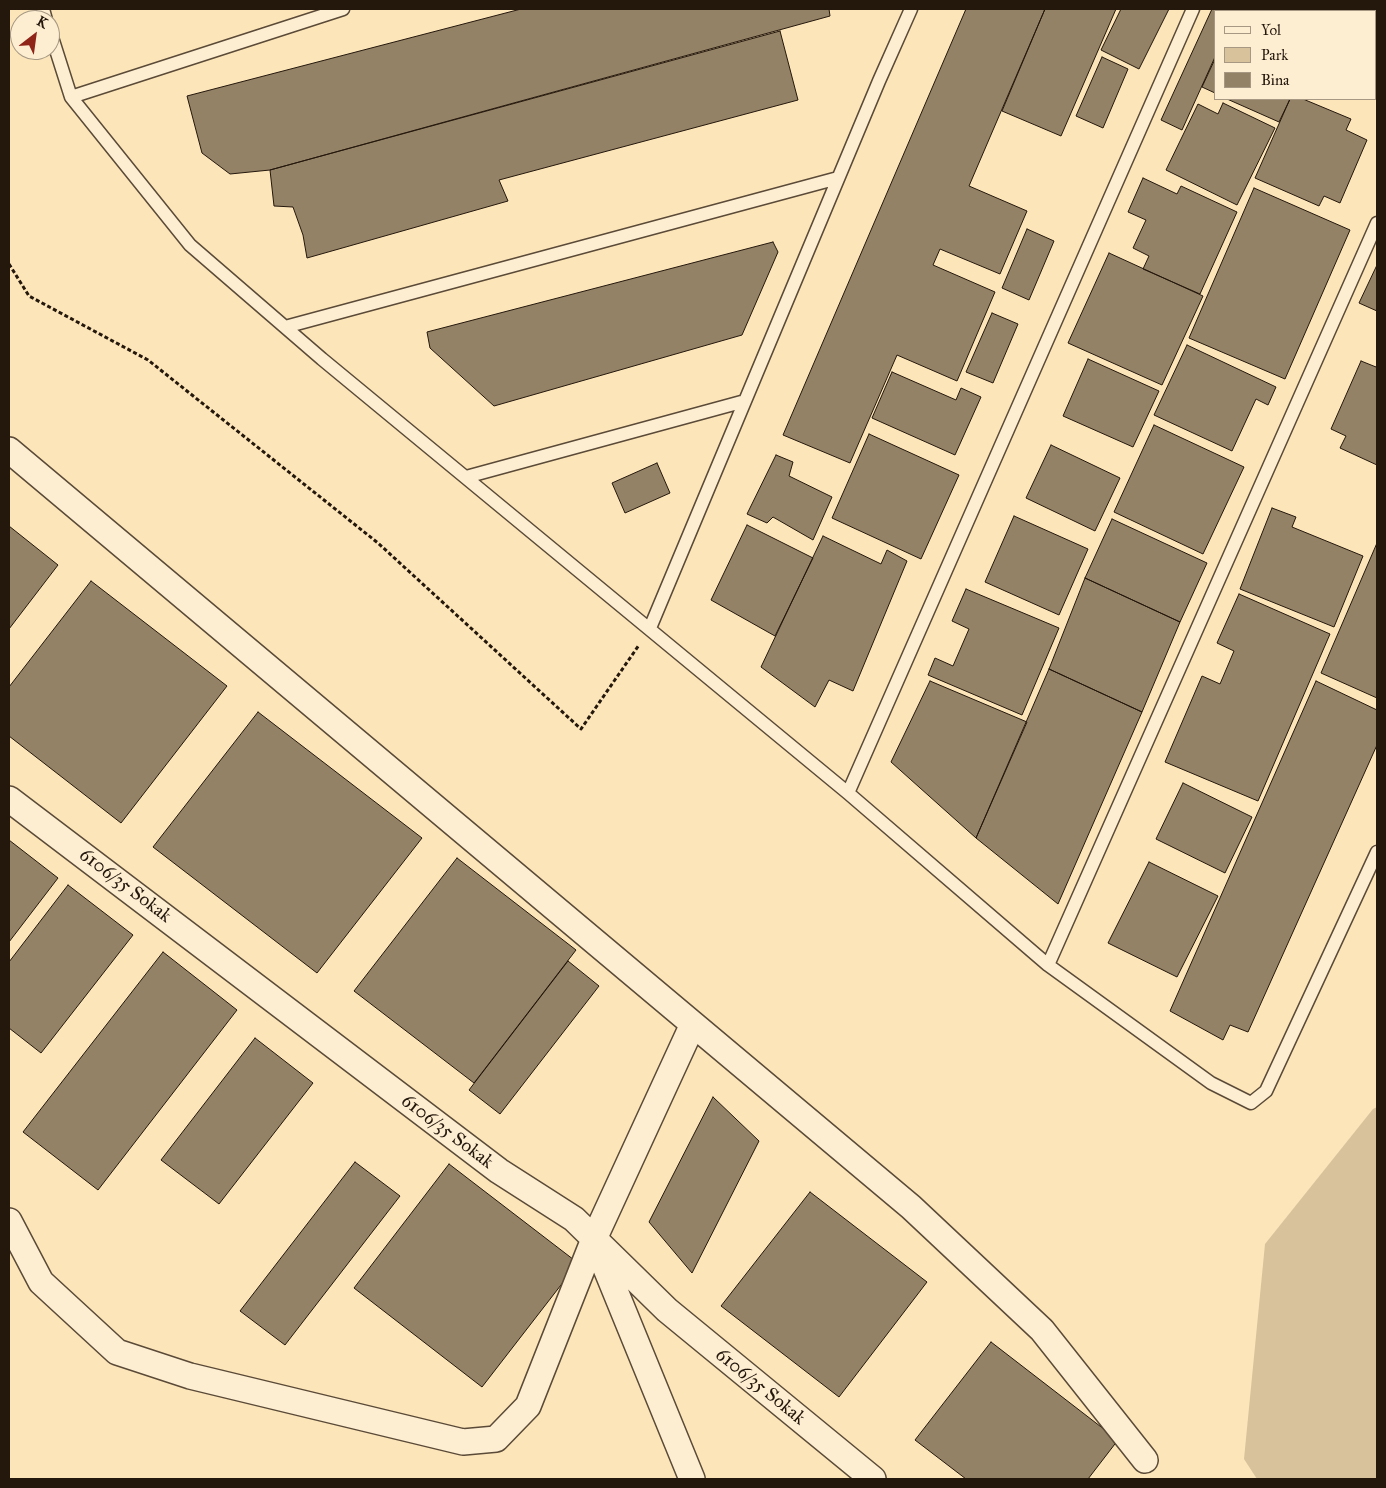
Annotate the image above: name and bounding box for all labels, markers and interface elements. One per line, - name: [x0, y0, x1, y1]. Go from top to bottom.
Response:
- north arrow: [10, 10, 60, 60]
- legend: [1214, 10, 1376, 100]
- text: K: [34, 13, 51, 32]
- text: Yol: [1261, 21, 1281, 39]
- text: Park: [1261, 46, 1288, 64]
- text: Bina: [1261, 71, 1289, 89]
- street label: 6106/35 Sokak: [74, 844, 176, 928]
- street label: 6106/35 Sokak: [396, 1090, 498, 1174]
- street label: 6106/35 Sokak: [710, 1344, 810, 1430]

